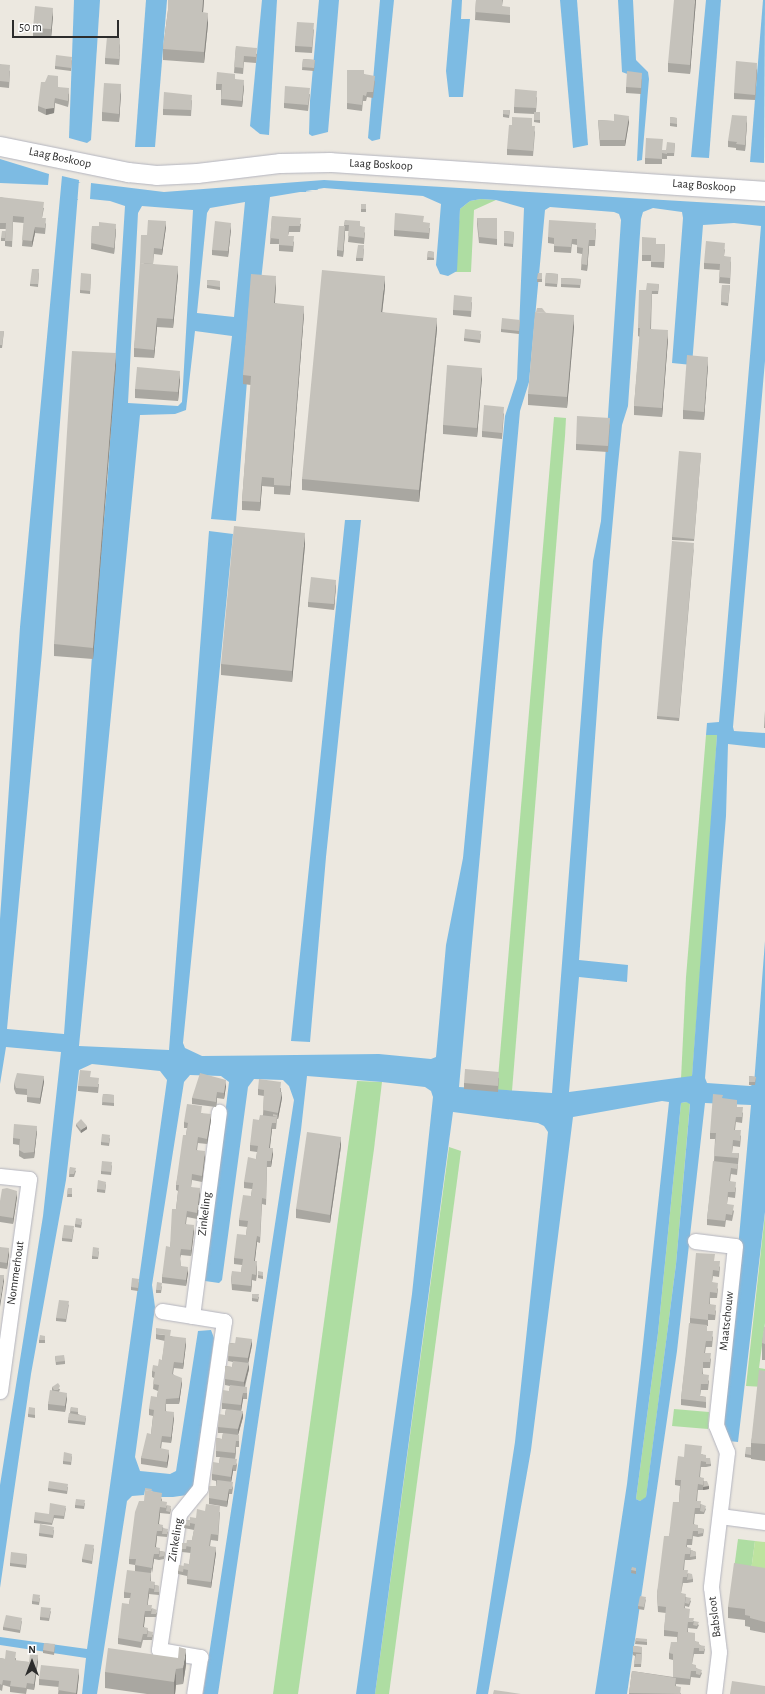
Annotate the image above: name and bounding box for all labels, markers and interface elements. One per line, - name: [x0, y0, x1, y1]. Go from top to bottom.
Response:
- scale bar: [14, 12, 121, 38]
- text: 50 m: [19, 21, 42, 33]
- street label: Laag Boskoop: [27, 144, 93, 172]
- street label: Laag Boskoop: [349, 156, 413, 174]
- street label: Laag Boskoop: [672, 177, 736, 195]
- street label: Zinkeling: [195, 1191, 215, 1237]
- street label: Nommerhout: [4, 1240, 28, 1306]
- street label: Maatschouw: [717, 1291, 737, 1351]
- street label: Zinkeling: [165, 1517, 187, 1563]
- street label: Babsloot: [705, 1596, 725, 1638]
- north arrow: [12, 1642, 52, 1682]
- text: N: [28, 1644, 36, 1655]

